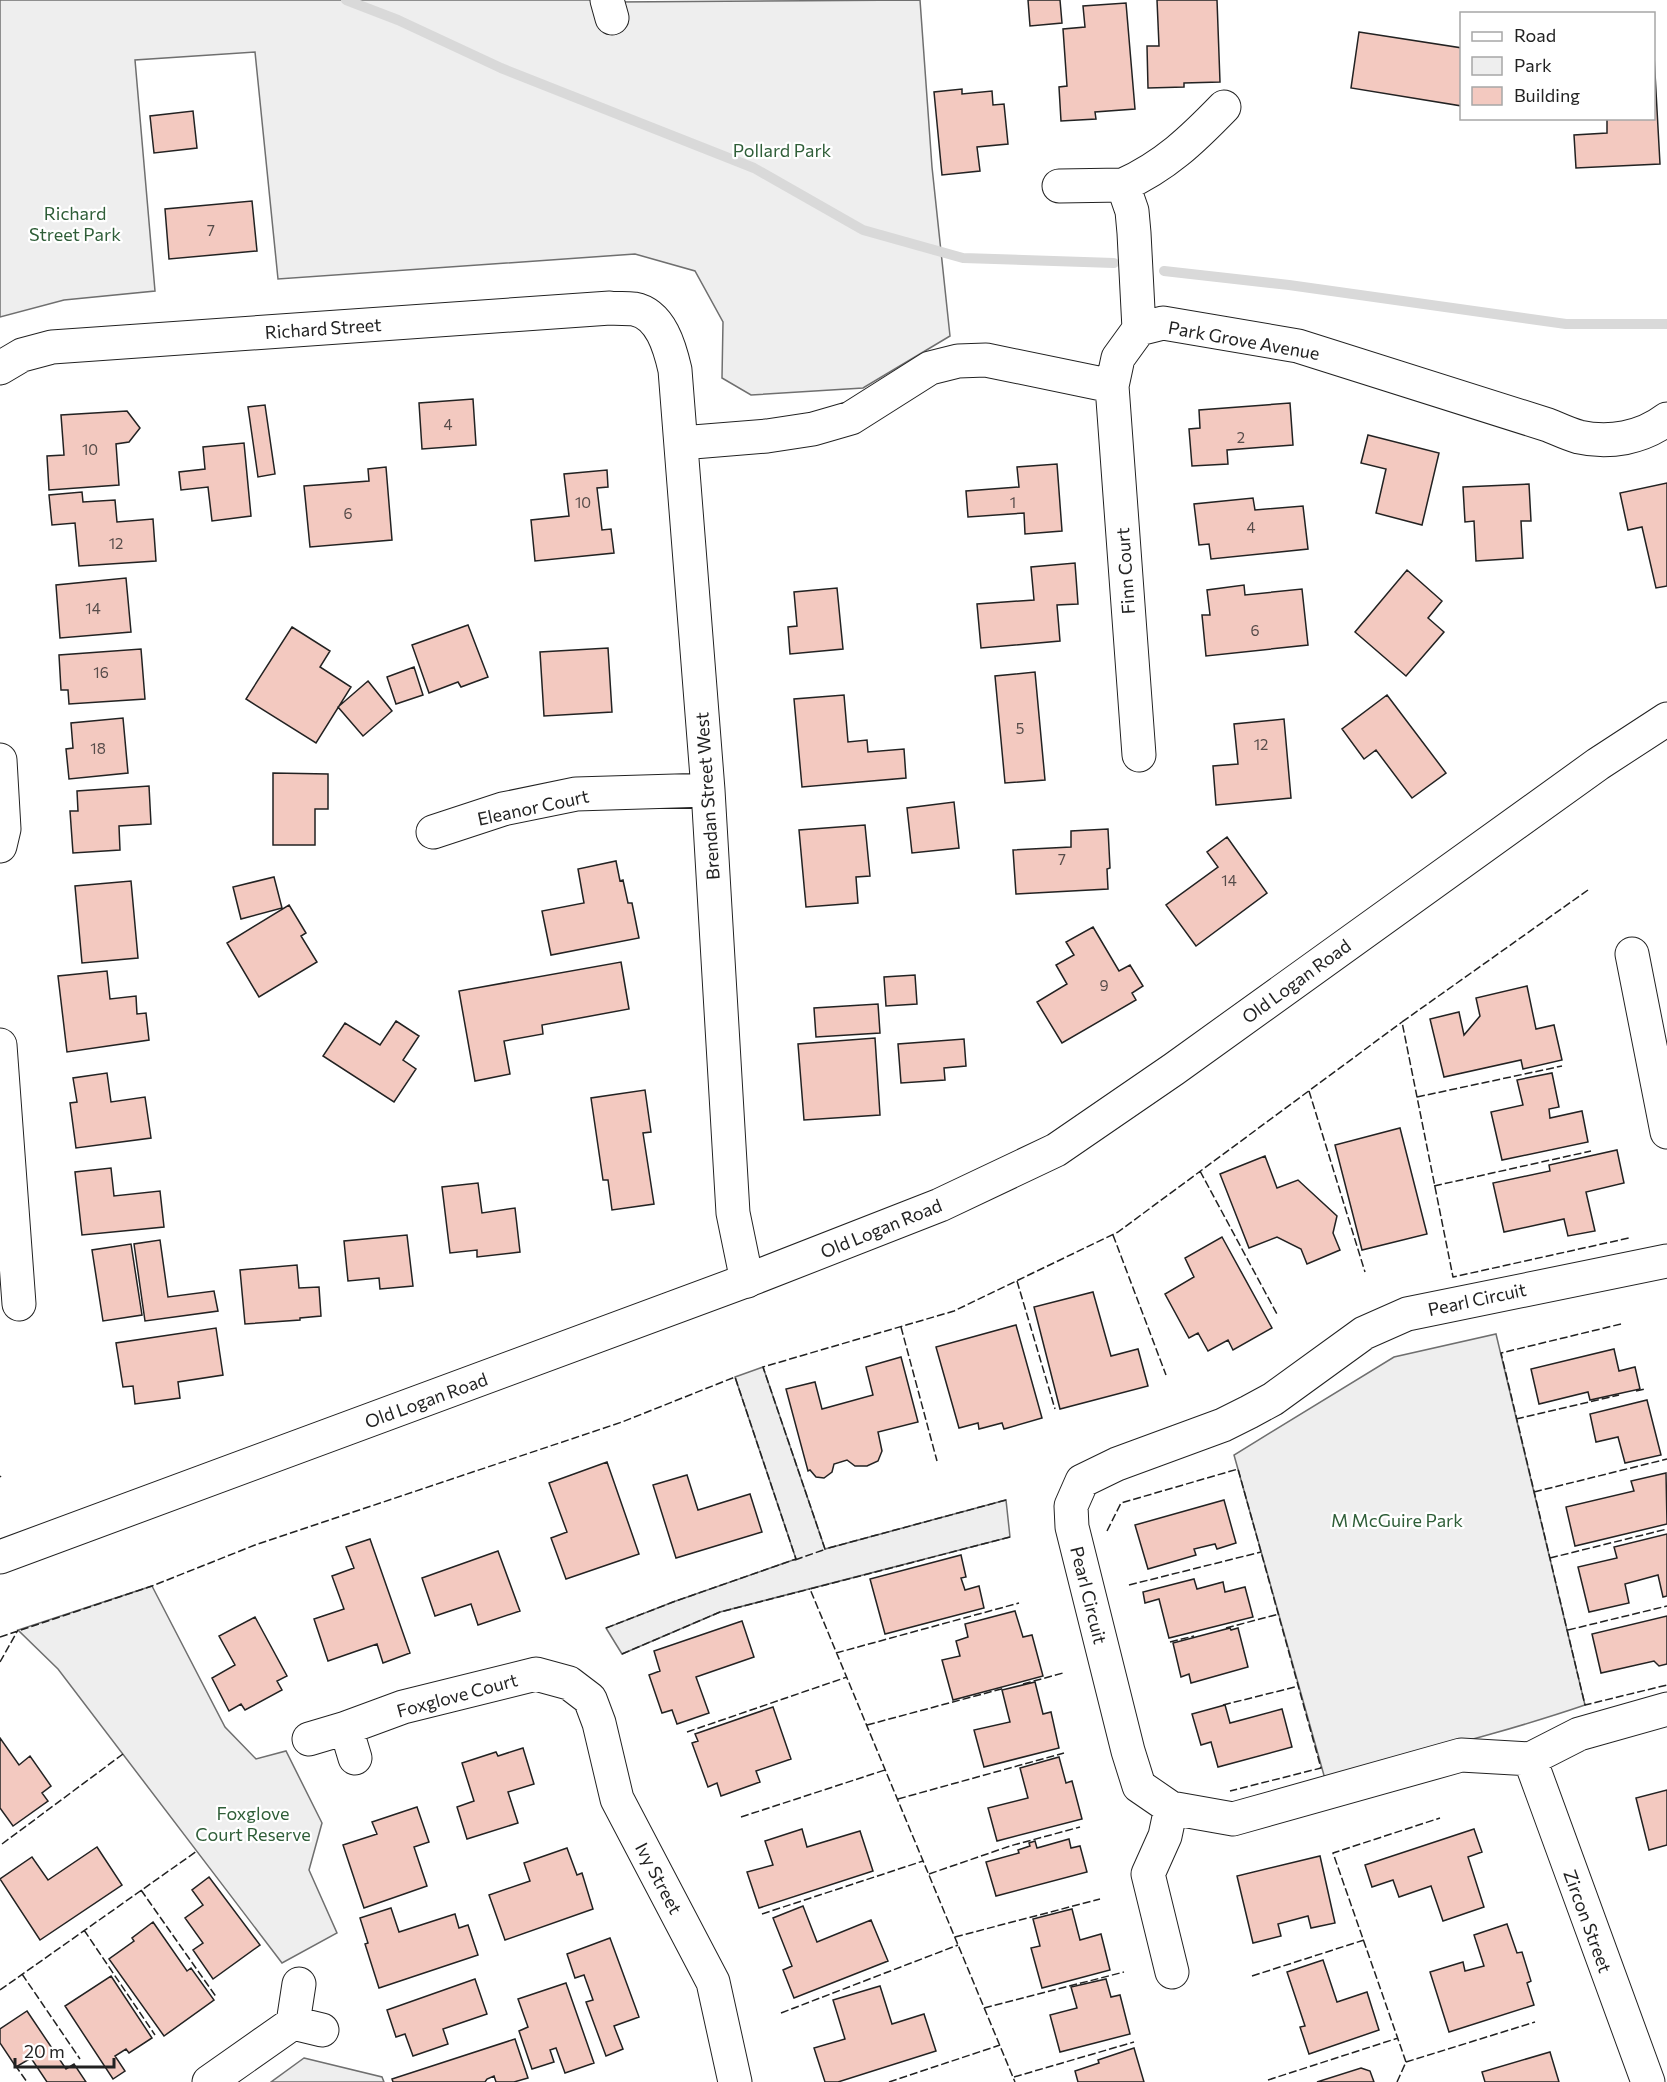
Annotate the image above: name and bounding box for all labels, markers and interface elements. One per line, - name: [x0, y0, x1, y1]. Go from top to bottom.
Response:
- legend: [1460, 12, 1655, 120]
- text: Road: [1514, 24, 1556, 46]
- text: Park: [1514, 54, 1552, 76]
- text: Building: [1514, 84, 1580, 106]
- park label: Pollard Park: [733, 139, 832, 161]
- park label: Richard Street Park: [29, 202, 121, 245]
- house number: 7: [207, 221, 215, 239]
- street label: Richard Street: [264, 313, 382, 343]
- street label: Park Grove Avenue: [1167, 316, 1321, 364]
- house number: 4: [444, 415, 453, 433]
- house number: 2: [1237, 428, 1245, 446]
- house number: 10: [82, 440, 98, 458]
- house number: 10: [575, 493, 591, 511]
- house number: 1: [1010, 493, 1016, 511]
- house number: 6: [343, 504, 353, 522]
- house number: 4: [1247, 518, 1256, 536]
- street label: Finn Court: [1111, 527, 1139, 615]
- house number: 12: [109, 534, 123, 552]
- house number: 14: [85, 599, 101, 617]
- house number: 6: [1250, 621, 1260, 639]
- house number: 16: [93, 663, 109, 681]
- street label: Brendan Street West: [690, 711, 724, 881]
- house number: 5: [1016, 719, 1024, 737]
- house number: 12: [1254, 735, 1268, 753]
- house number: 18: [90, 739, 106, 757]
- street label: Eleanor Court: [475, 784, 591, 830]
- house number: 7: [1058, 850, 1066, 868]
- house number: 14: [1221, 871, 1237, 889]
- street label: Old Logan Road: [1237, 934, 1355, 1028]
- house number: 9: [1099, 976, 1109, 994]
- street label: Old Logan Road: [817, 1194, 945, 1262]
- street label: Pearl Circuit: [1426, 1278, 1528, 1320]
- street label: Old Logan Road: [362, 1368, 490, 1432]
- park label: M McGuire Park: [1331, 1509, 1463, 1531]
- street label: Pearl Circuit: [1066, 1544, 1112, 1646]
- street label: Foxglove Court: [394, 1668, 520, 1722]
- park label: Foxglove Court Reserve: [195, 1802, 311, 1845]
- street label: Ivy Street: [631, 1838, 687, 1918]
- street label: Zircon Street: [1559, 1867, 1617, 1975]
- scale bar: [15, 2031, 114, 2069]
- text: 20 m: [24, 2040, 65, 2062]

